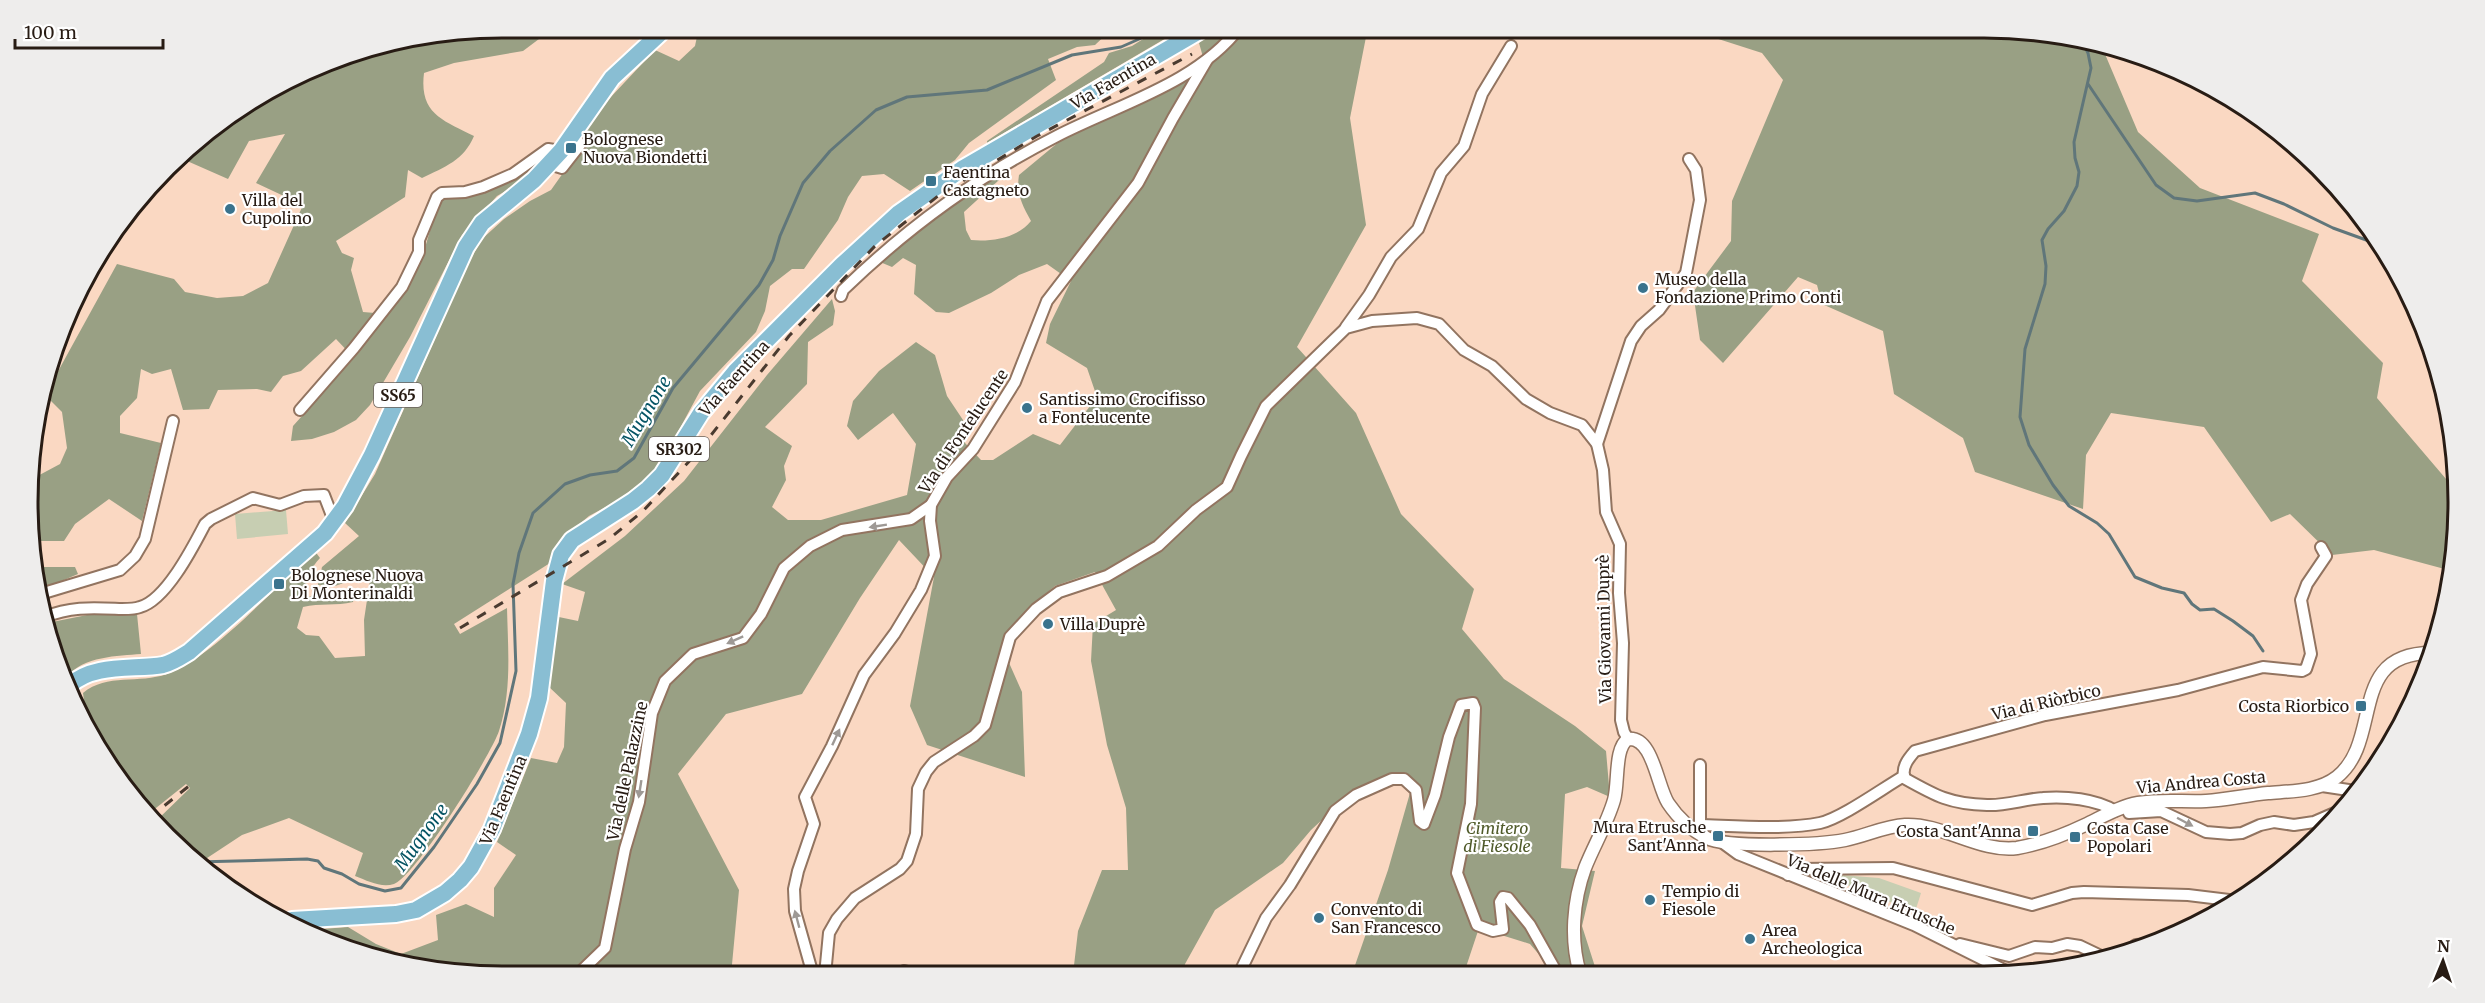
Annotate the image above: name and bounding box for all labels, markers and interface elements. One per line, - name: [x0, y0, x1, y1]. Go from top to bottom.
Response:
- scale bar: [15, 12, 164, 50]
- text: 100 m: [24, 21, 77, 44]
- street label: Via Faentina: [1066, 48, 1160, 114]
- place label: Bolognese Nuova Biondetti: [583, 129, 707, 167]
- marker: Bolognese Nuova Biondetti: [564, 141, 578, 155]
- place label: Faentina Castagneto: [943, 162, 1029, 200]
- marker: Faentina Castagneto: [924, 174, 938, 188]
- place label: Villa del Cupolino: [241, 190, 312, 228]
- marker: Villa del Cupolino: [223, 202, 237, 216]
- place label: Museo della Fondazione Primo Conti: [1655, 269, 1842, 307]
- marker: Museo della Fondazione Primo Conti: [1636, 281, 1650, 295]
- street label: Via Faentina: [694, 336, 774, 421]
- street label: Via di Fontelucente: [913, 365, 1012, 498]
- water label: Mugnone: [616, 372, 676, 451]
- road number: SS65: [374, 383, 422, 407]
- place label: Santissimo Crocifisso a Fontelucente: [1039, 389, 1205, 427]
- marker: Santissimo Crocifisso a Fontelucente: [1020, 401, 1034, 415]
- road number: SR302: [649, 437, 709, 461]
- one-way arrow: [868, 521, 887, 530]
- street label: Via Giovanni Duprè: [1593, 555, 1615, 704]
- place label: Bolognese Nuova Di Monterinaldi: [291, 565, 424, 603]
- marker: Bolognese Nuova Di Monterinaldi: [272, 577, 286, 591]
- place label: Villa Duprè: [1059, 614, 1145, 634]
- marker: Villa Duprè: [1041, 617, 1055, 631]
- one-way arrow: [726, 635, 744, 645]
- street label: Via di Riòrbico: [1989, 680, 2102, 724]
- place label: Costa Riorbico: [2238, 696, 2349, 716]
- street label: Via delle Palazzine: [602, 699, 652, 844]
- marker: Costa Riorbico: [2354, 699, 2368, 713]
- one-way arrow: [832, 728, 841, 745]
- street label: Via Faentina: [475, 752, 531, 849]
- street label: Via Andrea Costa: [2135, 766, 2267, 798]
- one-way arrow: [636, 780, 645, 799]
- water label: Mugnone: [388, 799, 453, 876]
- place label: Mura Etrusche Sant'Anna: [1593, 817, 1706, 855]
- one-way arrow: [2177, 817, 2194, 827]
- park label: Cimitero di Fiesole: [1463, 818, 1531, 856]
- place label: Costa Case Popolari: [2087, 818, 2169, 856]
- place label: Costa Sant'Anna: [1896, 821, 2021, 841]
- marker: Costa Sant'Anna: [2026, 824, 2040, 838]
- marker: Mura Etrusche Sant'Anna: [1711, 829, 1725, 843]
- marker: Costa Case Popolari: [2068, 830, 2082, 844]
- street label: Via delle Mura Etrusche: [1783, 849, 1958, 939]
- place label: Tempio di Fiesole: [1662, 881, 1739, 919]
- marker: Tempio di Fiesole: [1643, 893, 1657, 907]
- place label: Convento di San Francesco: [1331, 899, 1441, 937]
- one-way arrow: [792, 910, 802, 928]
- marker: Convento di San Francesco: [1312, 911, 1326, 925]
- place label: Area Archeologica: [1761, 920, 1863, 958]
- north arrow: [2413, 931, 2473, 991]
- marker: Area Archeologica: [1743, 932, 1757, 946]
- text: N: [2437, 936, 2451, 956]

